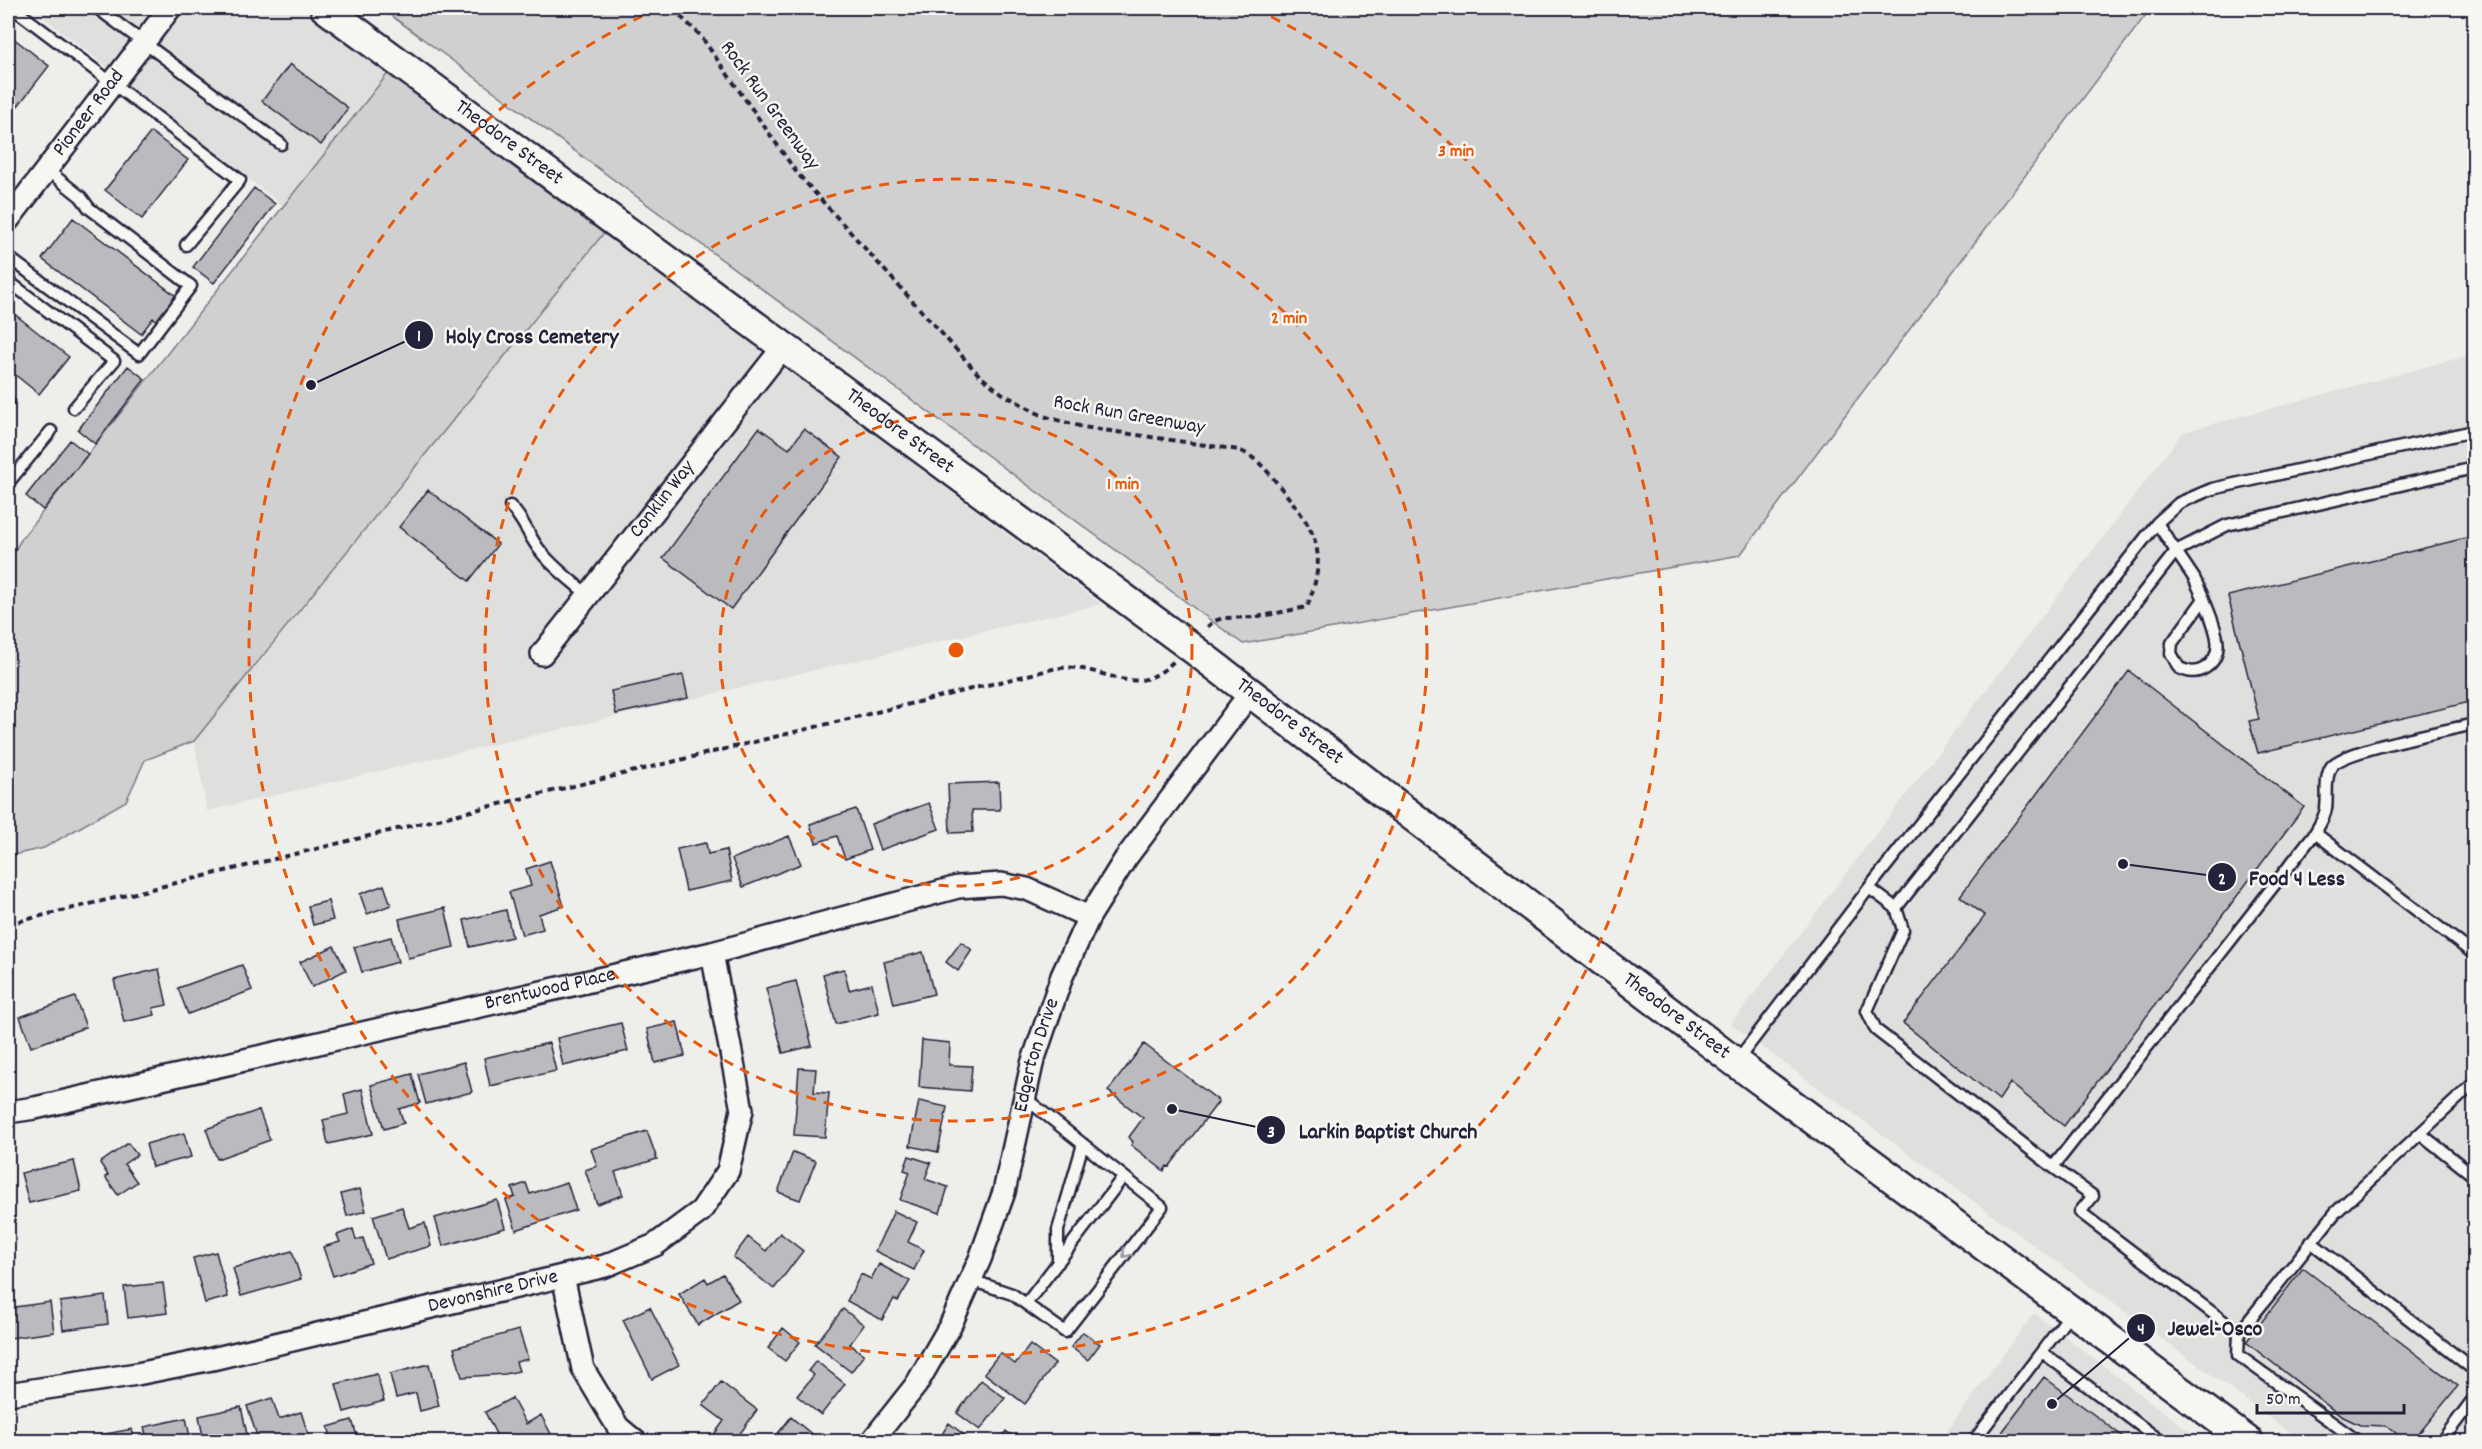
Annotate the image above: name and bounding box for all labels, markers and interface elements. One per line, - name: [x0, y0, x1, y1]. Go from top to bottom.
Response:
- street label: Rock Run Greenway: [712, 35, 827, 177]
- street label: Pioneer Road: [46, 64, 133, 164]
- street label: Theodore Street: [448, 93, 569, 194]
- text: 3 min: [1438, 140, 1474, 165]
- text: 2 min: [1271, 307, 1307, 332]
- callout: Holy Cross Cemetery: [404, 315, 631, 355]
- text: Holy Cross Cemetery: [446, 323, 620, 354]
- text: 1: [417, 325, 421, 350]
- street label: Theodore Street: [839, 382, 960, 483]
- street label: Rock Run Greenway: [1051, 388, 1208, 444]
- street label: Conklin Way: [623, 454, 704, 545]
- text: 1 min: [1107, 473, 1139, 498]
- centre of rings: [946, 640, 966, 660]
- street label: Theodore Street: [1229, 671, 1350, 773]
- callout: Food 4 Less: [2207, 857, 2357, 897]
- text: Food 4 Less: [2249, 865, 2345, 896]
- text: 2: [2218, 868, 2226, 893]
- street label: Brentwood Place: [482, 960, 619, 1020]
- street label: Theodore Street: [1615, 966, 1736, 1068]
- street label: Edgerton Drive: [1007, 994, 1068, 1115]
- callout: Larkin Baptist Church: [1256, 1110, 1489, 1150]
- text: Larkin Baptist Church: [1299, 1118, 1477, 1149]
- text: 3: [1267, 1121, 1275, 1146]
- one-way arrow: [1123, 1247, 1134, 1258]
- street label: Devonshire Drive: [425, 1263, 561, 1322]
- callout: Jewel-Osco: [2126, 1308, 2275, 1348]
- text: Jewel-Osco: [2168, 1315, 2263, 1346]
- text: 4: [2137, 1318, 2145, 1343]
- scale bar: [2257, 1377, 2404, 1415]
- text: 50 m: [2266, 1388, 2301, 1413]

